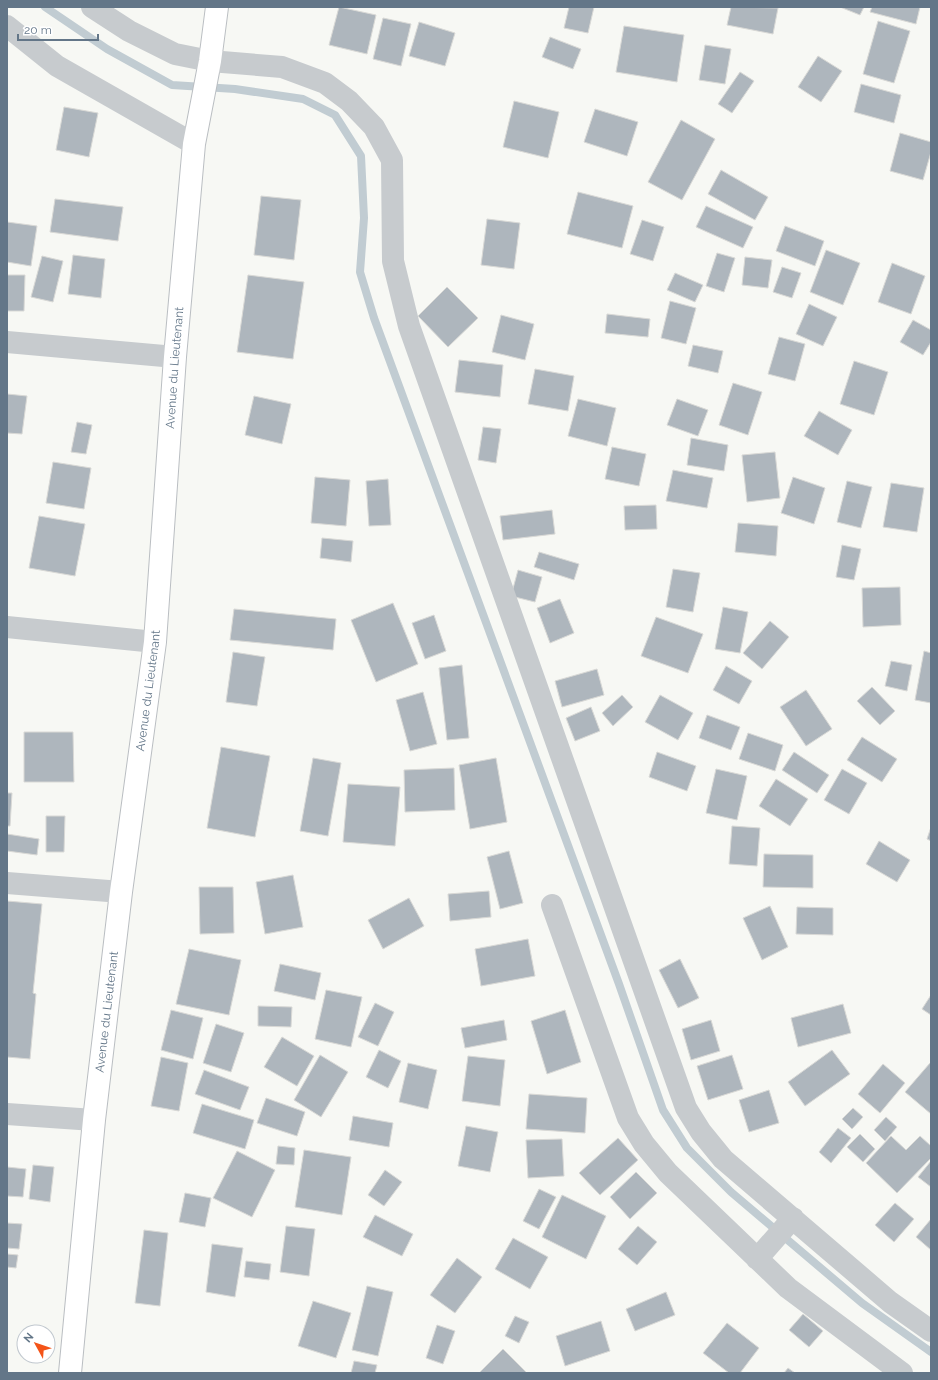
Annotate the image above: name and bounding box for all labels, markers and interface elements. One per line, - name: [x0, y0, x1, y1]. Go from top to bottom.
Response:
- scale bar: [18, 16, 98, 42]
- text: 20 m: [24, 23, 52, 37]
- street label: Avenue du Lieutenant: [163, 306, 186, 429]
- street label: Avenue du Lieutenant: [133, 629, 163, 752]
- street label: Avenue du Lieutenant: [93, 950, 121, 1073]
- north arrow: [16, 1324, 56, 1364]
- text: N: [21, 1330, 36, 1345]

